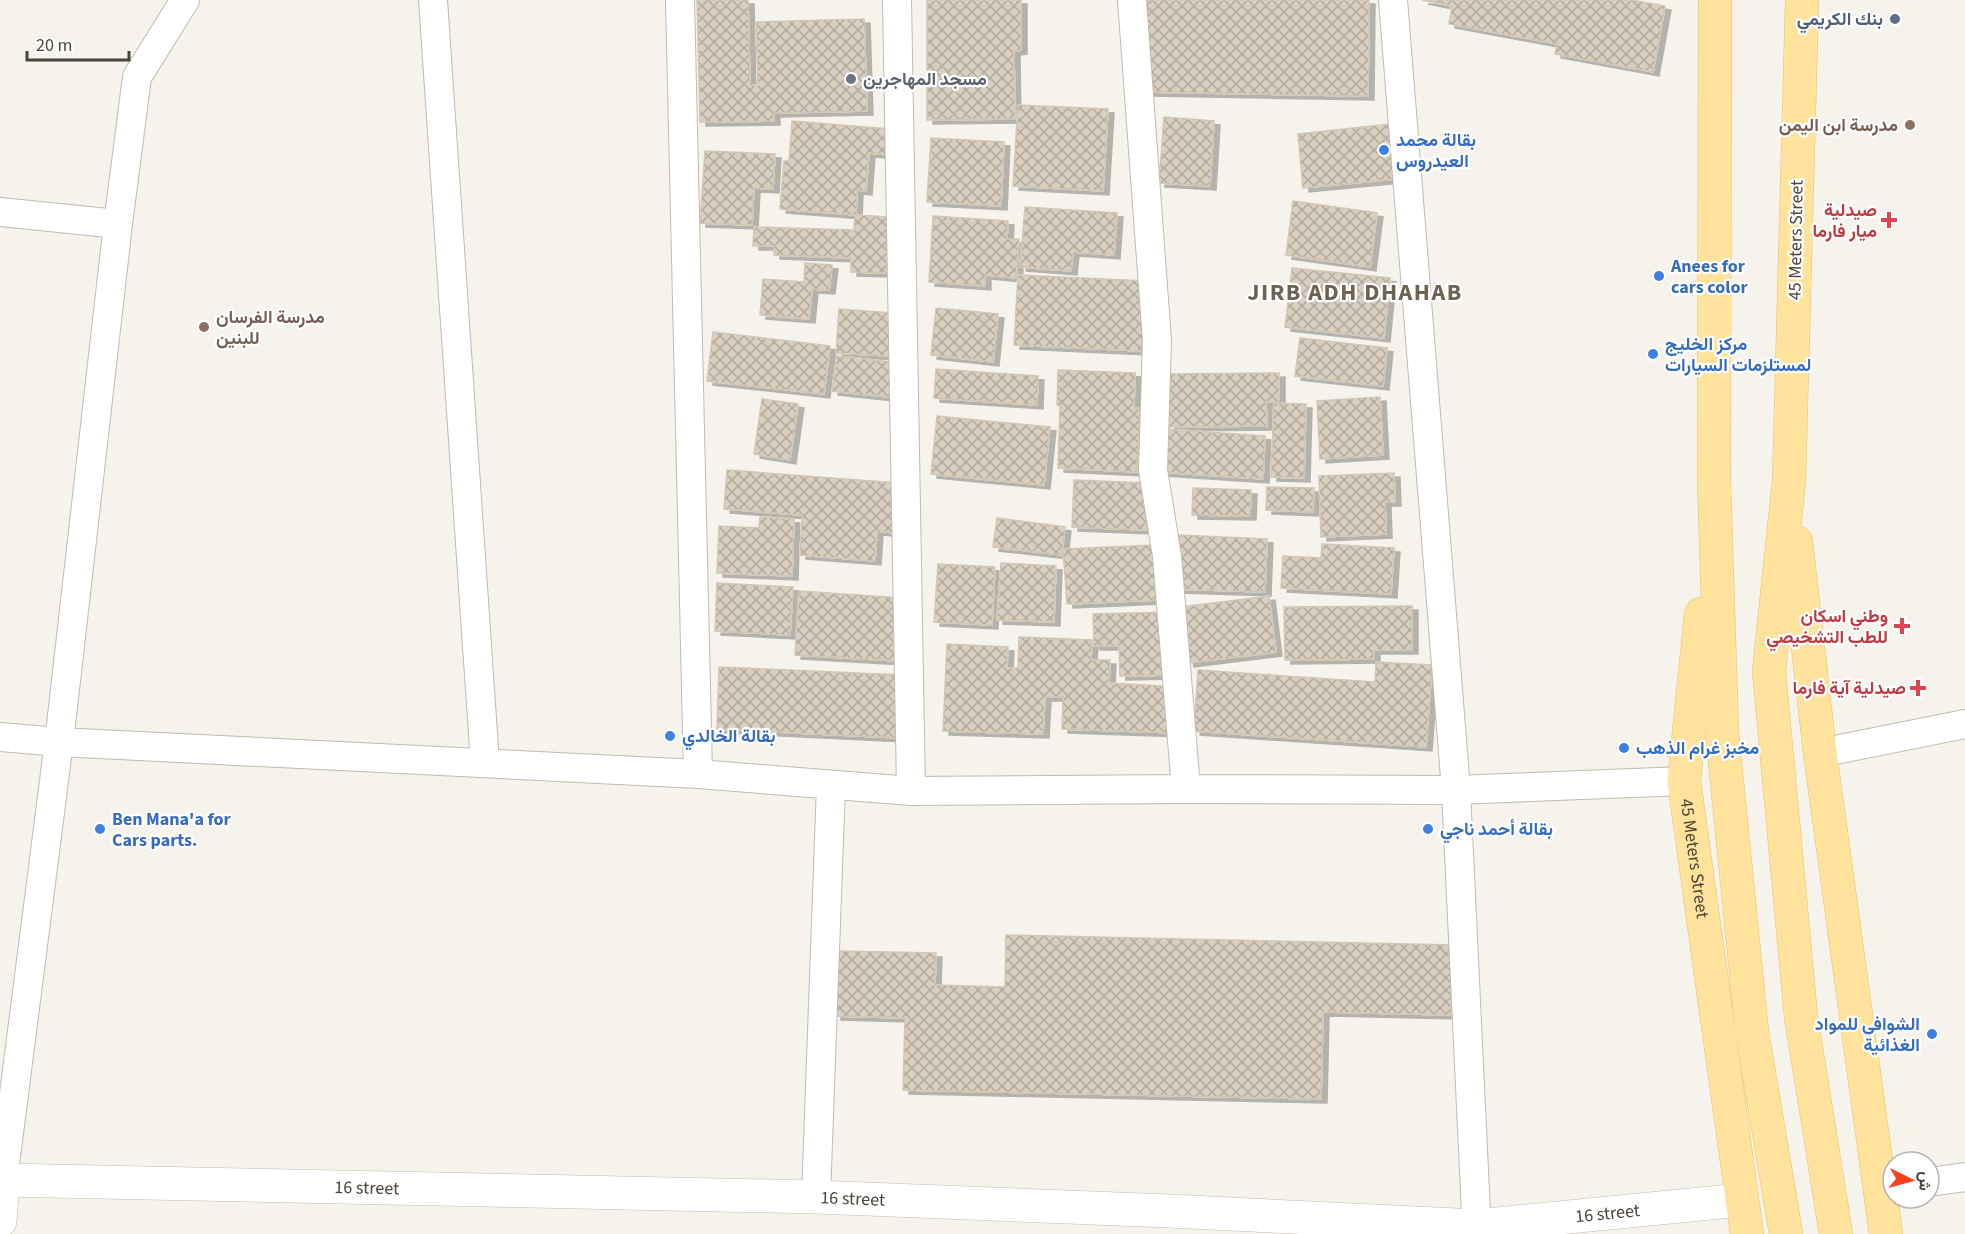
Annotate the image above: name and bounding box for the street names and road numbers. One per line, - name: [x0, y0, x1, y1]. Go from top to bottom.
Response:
- street label: 45 Meters Street: [1782, 180, 1810, 300]
- street label: 45 Meters Street: [1674, 797, 1715, 920]
- street label: 16 street: [334, 1174, 399, 1201]
- street label: 16 street: [820, 1185, 885, 1212]
- street label: 16 street: [1574, 1198, 1641, 1229]

